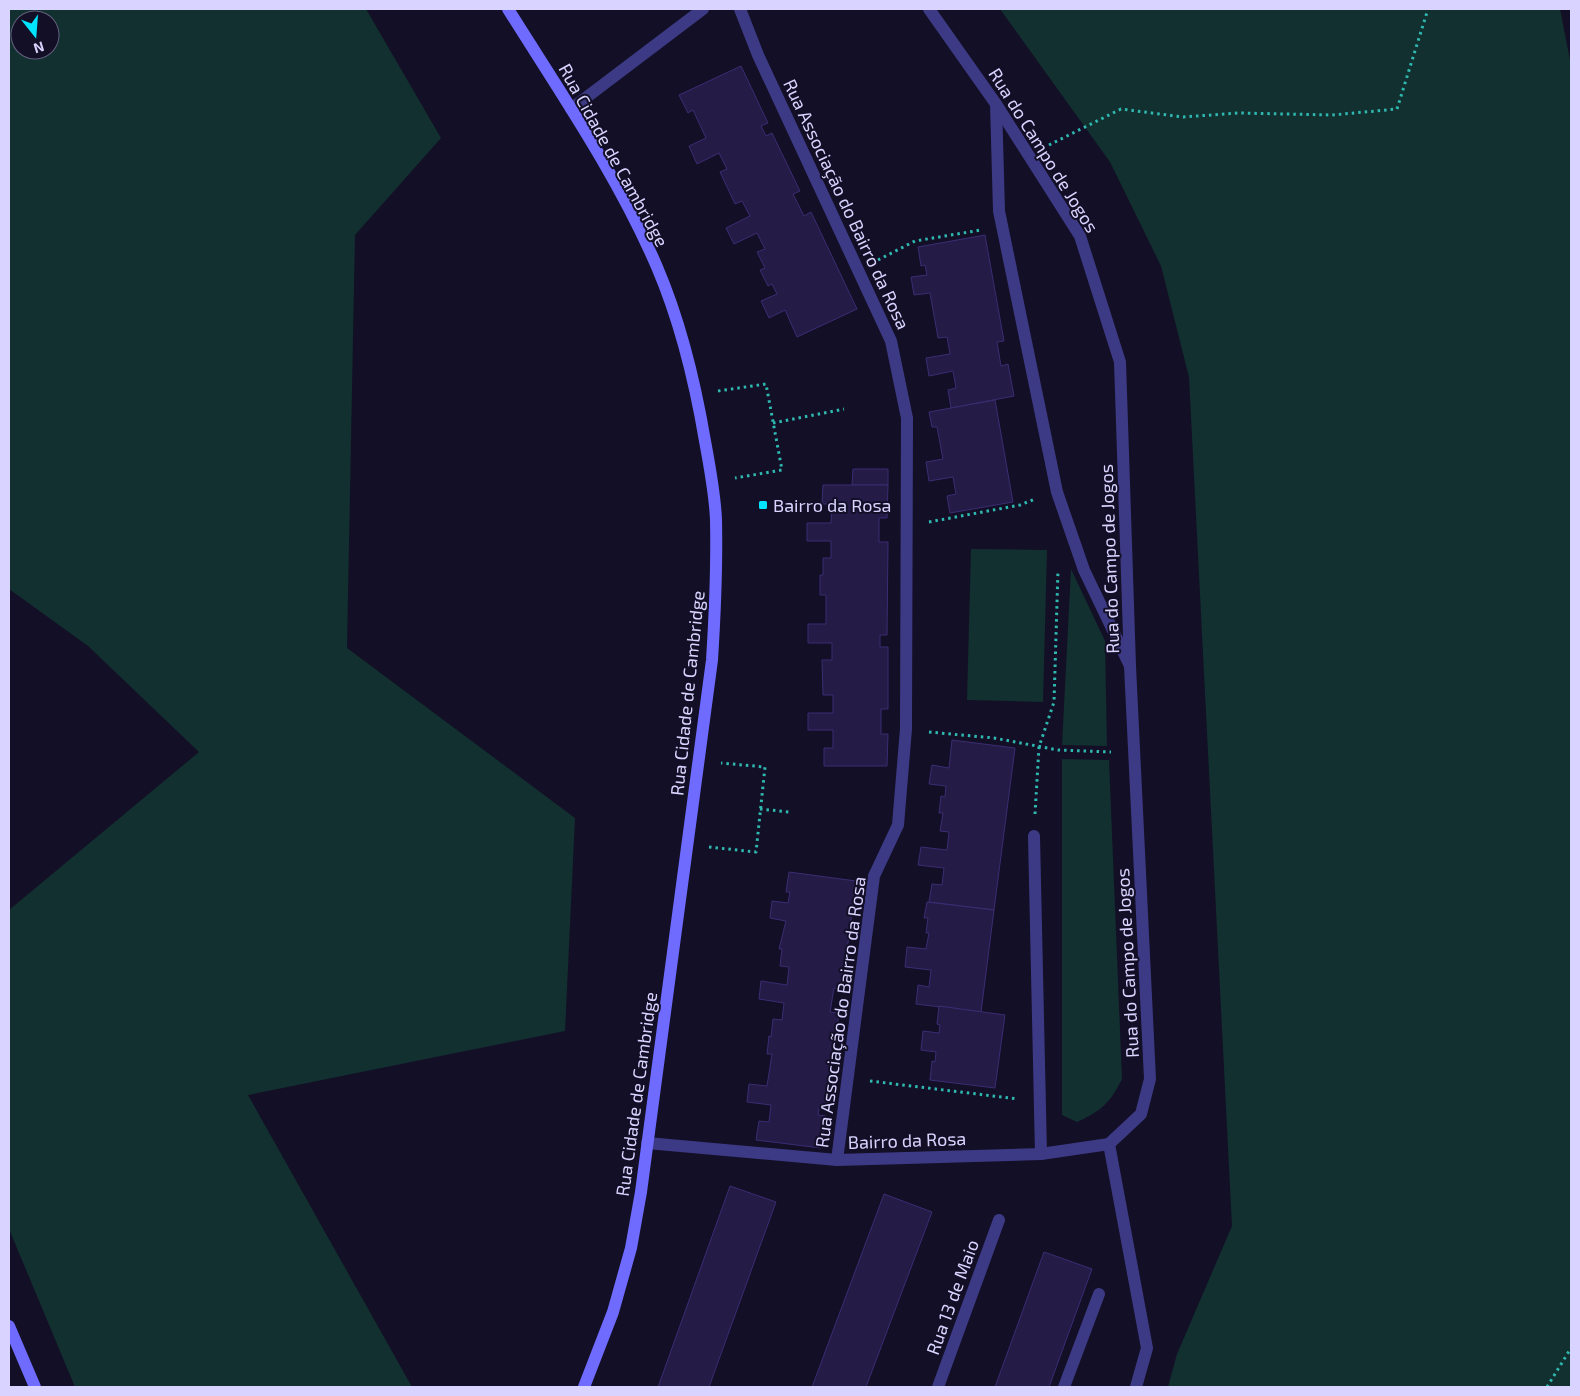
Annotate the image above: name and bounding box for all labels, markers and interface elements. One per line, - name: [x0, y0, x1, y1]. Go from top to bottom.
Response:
- north arrow: [10, 10, 60, 60]
- text: N: [32, 38, 46, 58]
- street label: Rua Cidade de Cambridge: [554, 60, 674, 250]
- street label: Rua do Campo de Jogos: [984, 64, 1104, 236]
- street label: Rua Associação do Bairro da Rosa: [778, 75, 915, 333]
- street label: Rua do Campo de Jogos: [1095, 464, 1123, 654]
- place label: Bairro da Rosa: [773, 494, 891, 516]
- marker: Bairro da Rosa: [757, 499, 769, 511]
- street label: Rua Cidade de Cambridge: [665, 589, 709, 797]
- street label: Rua do Campo de Jogos: [1111, 868, 1143, 1058]
- street label: Rua Associação do Bairro da Rosa: [810, 875, 871, 1149]
- street label: Rua Cidade de Cambridge: [611, 990, 661, 1198]
- street label: Bairro da Rosa: [847, 1127, 967, 1153]
- street label: Rua 13 de Maio: [921, 1236, 983, 1358]

